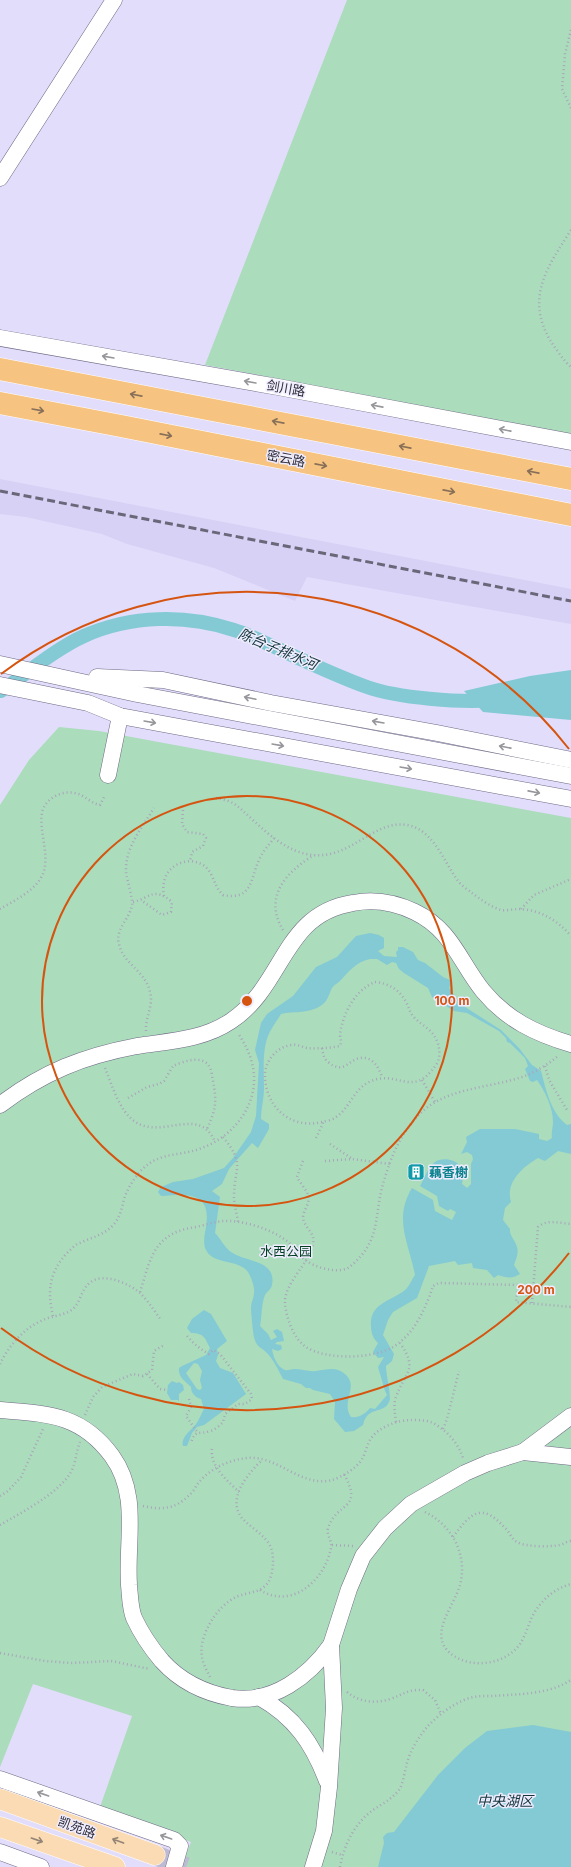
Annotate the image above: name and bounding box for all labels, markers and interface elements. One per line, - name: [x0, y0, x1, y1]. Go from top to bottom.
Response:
- one-way arrow: [102, 353, 115, 361]
- street label: 剑川路: [265, 377, 307, 399]
- one-way arrow: [244, 378, 257, 386]
- one-way arrow: [130, 390, 143, 398]
- one-way arrow: [371, 401, 384, 409]
- one-way arrow: [31, 407, 44, 415]
- one-way arrow: [271, 417, 284, 425]
- one-way arrow: [499, 425, 512, 433]
- one-way arrow: [159, 431, 172, 439]
- one-way arrow: [399, 442, 412, 450]
- street label: 密云路: [265, 446, 307, 470]
- one-way arrow: [314, 462, 327, 470]
- one-way arrow: [527, 467, 540, 475]
- one-way arrow: [442, 487, 455, 495]
- water label: 陈台子排水河: [236, 624, 323, 674]
- one-way arrow: [244, 694, 257, 702]
- one-way arrow: [143, 718, 156, 726]
- one-way arrow: [372, 718, 385, 726]
- one-way arrow: [271, 741, 284, 749]
- one-way arrow: [499, 743, 512, 751]
- one-way arrow: [399, 764, 412, 772]
- one-way arrow: [527, 788, 540, 796]
- text: 100 m: [434, 993, 470, 1008]
- centre of rings: [240, 994, 254, 1008]
- building icon: 藕香榭: [406, 1162, 426, 1182]
- place label: 藕香榭: [429, 1164, 468, 1180]
- park label: 水西公园: [260, 1243, 312, 1259]
- text: 200 m: [517, 1282, 555, 1297]
- one-way arrow: [38, 1790, 50, 1798]
- water label: 中央湖区: [477, 1792, 535, 1809]
- street label: 凯苑路: [56, 1813, 98, 1841]
- one-way arrow: [161, 1833, 173, 1841]
- one-way arrow: [30, 1837, 43, 1844]
- one-way arrow: [113, 1837, 125, 1845]

